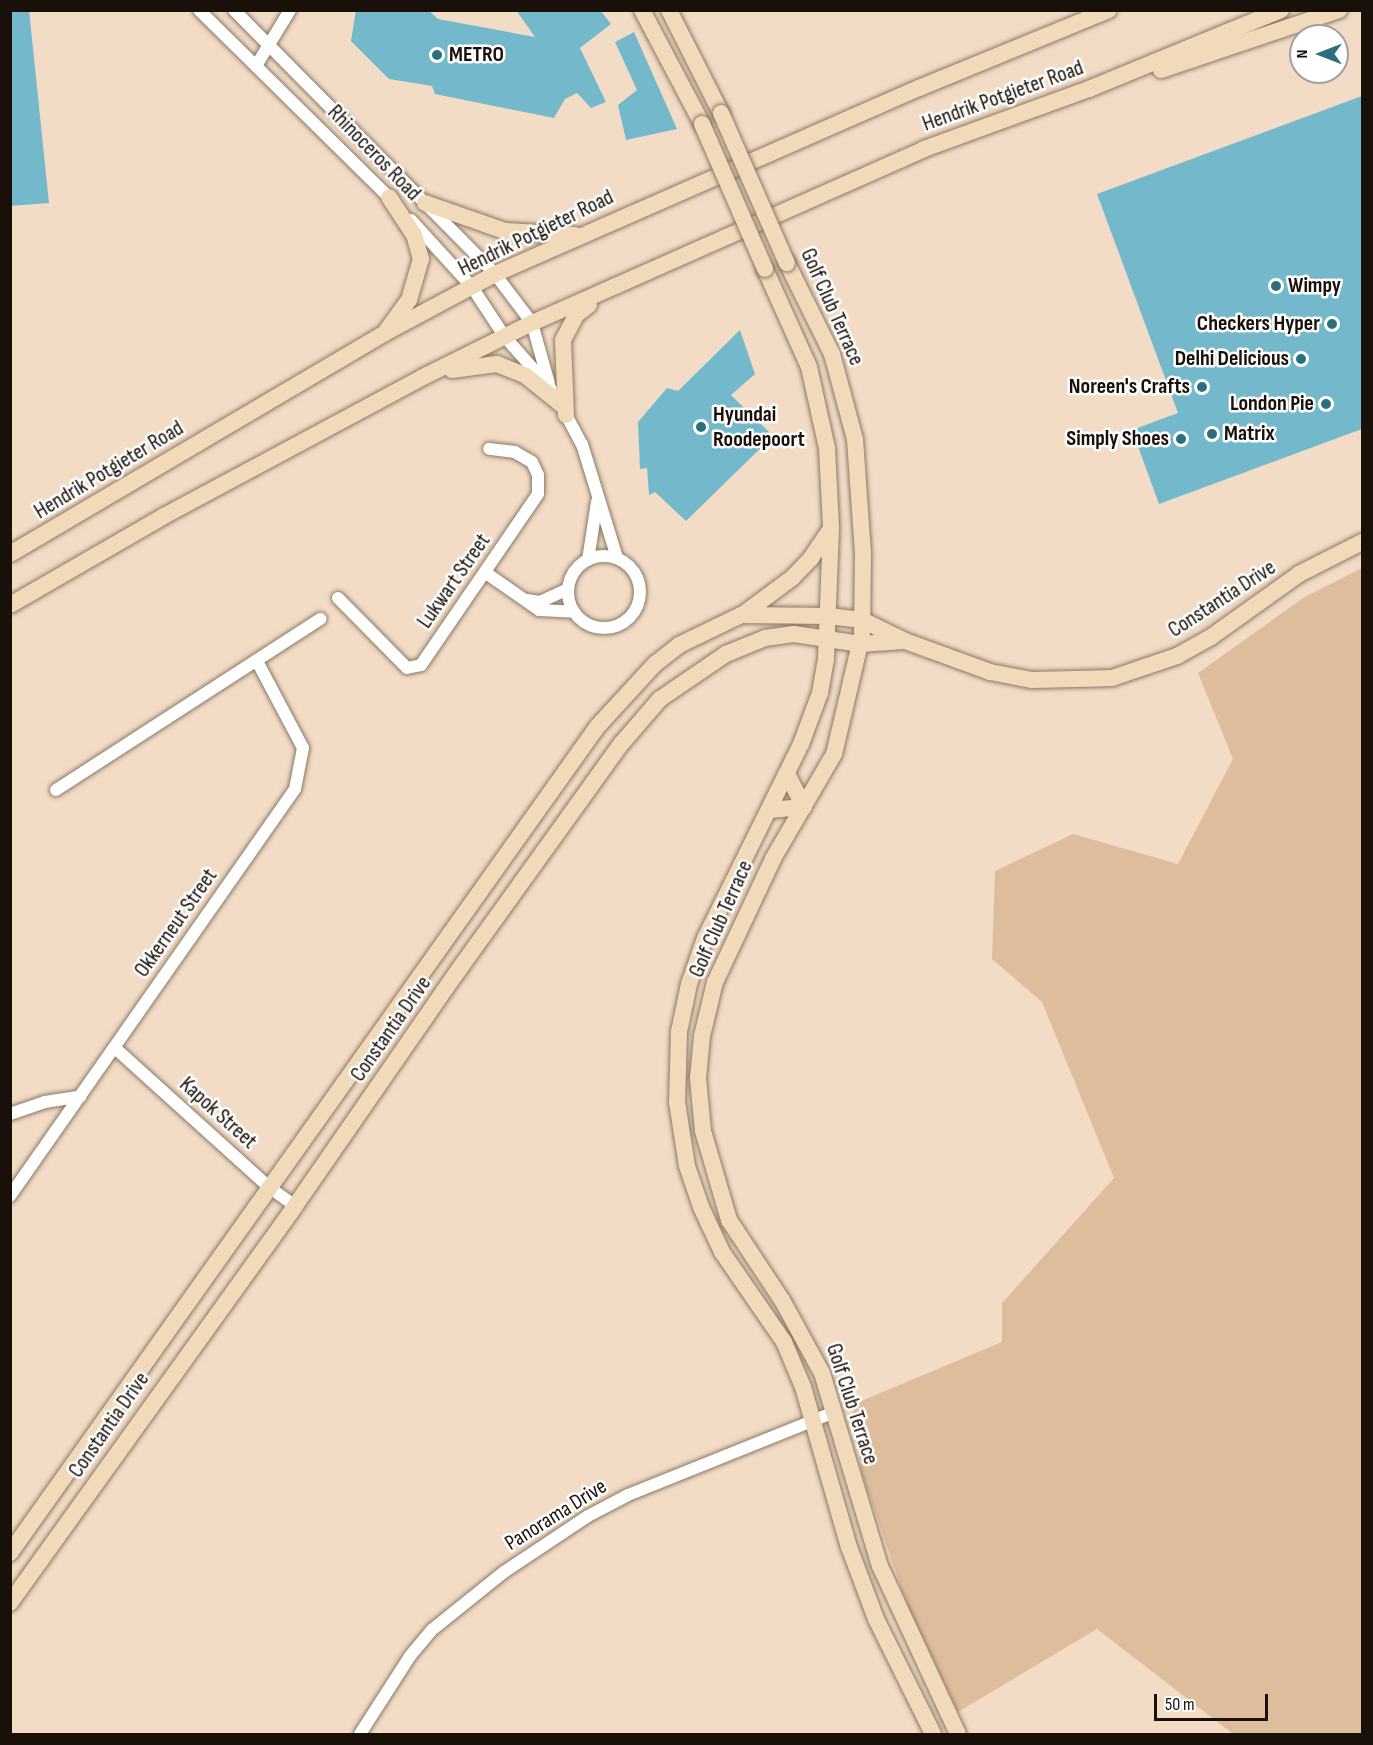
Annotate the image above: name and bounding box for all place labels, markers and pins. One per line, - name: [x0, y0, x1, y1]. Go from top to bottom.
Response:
- place label: METRO: [449, 42, 504, 68]
- marker: METRO: [430, 48, 444, 62]
- place label: Wimpy: [1288, 273, 1341, 299]
- marker: Wimpy: [1269, 279, 1283, 293]
- place label: Checkers Hyper: [1197, 311, 1320, 337]
- marker: Checkers Hyper: [1325, 317, 1339, 331]
- place label: Delhi Delicious: [1175, 346, 1289, 372]
- marker: Delhi Delicious: [1294, 352, 1308, 366]
- place label: Noreen's Crafts: [1069, 374, 1190, 400]
- marker: Noreen's Crafts: [1195, 380, 1209, 394]
- place label: London Pie: [1230, 391, 1314, 417]
- marker: London Pie: [1319, 397, 1333, 411]
- place label: Hyundai Roodepoort: [713, 401, 805, 452]
- marker: Hyundai Roodepoort: [694, 420, 708, 434]
- place label: Matrix: [1224, 421, 1275, 447]
- place label: Simply Shoes: [1066, 426, 1169, 452]
- marker: Matrix: [1205, 427, 1219, 441]
- marker: Simply Shoes: [1174, 432, 1188, 446]

